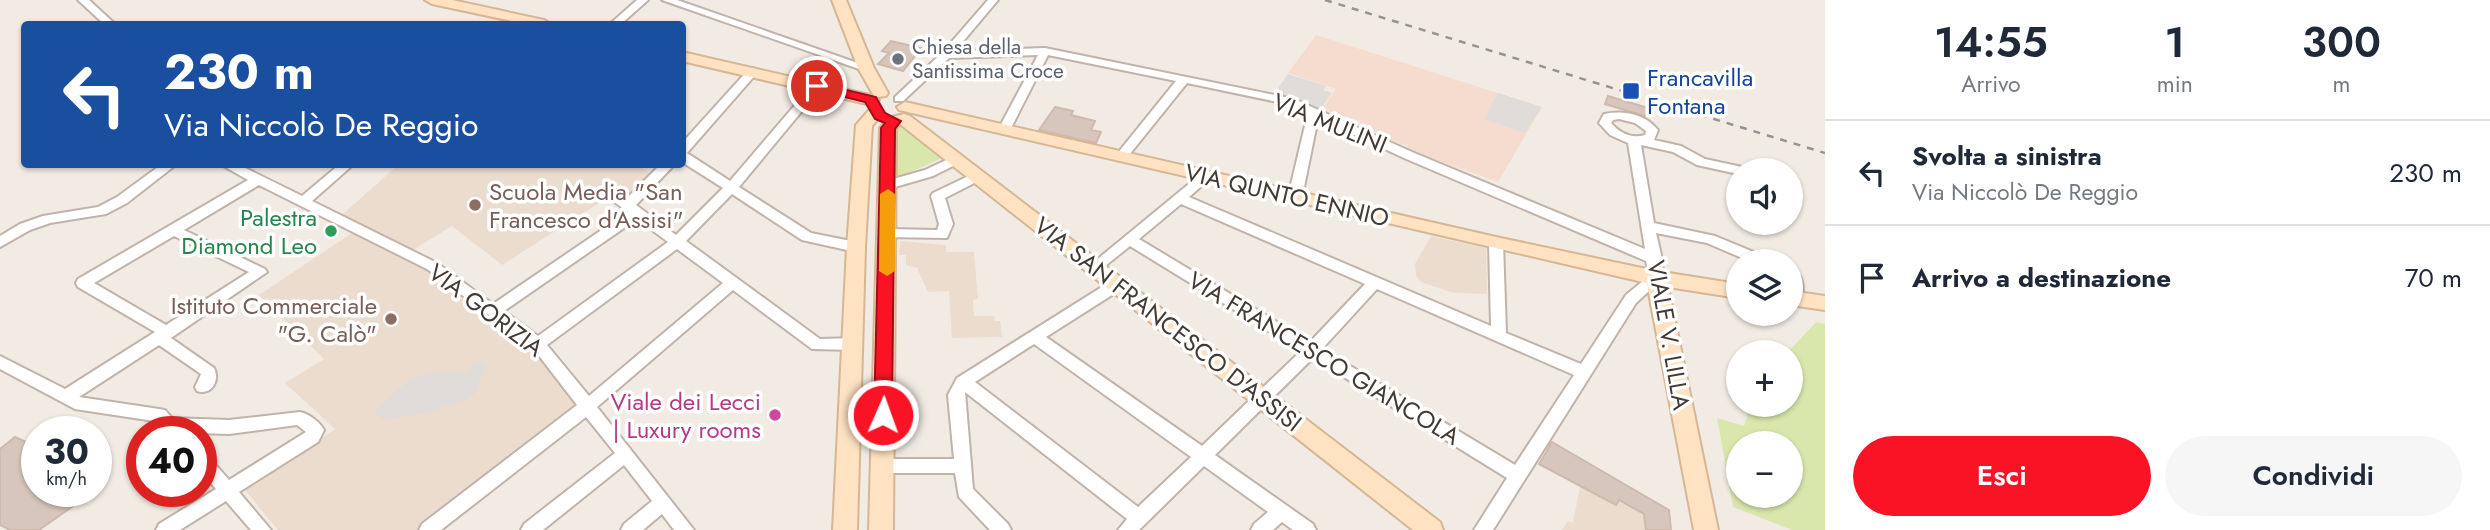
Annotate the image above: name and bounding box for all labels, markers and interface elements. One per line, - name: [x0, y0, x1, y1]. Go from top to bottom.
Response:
- text: 14:55: [1934, 12, 2048, 73]
- text: 1: [2165, 12, 2185, 73]
- text: 300: [2302, 12, 2381, 73]
- place label: Chiesa della Santissima Croce: [912, 32, 1064, 86]
- text: 230 m: [164, 37, 314, 107]
- icon: left: [49, 49, 140, 140]
- marker: Chiesa della Santissima Croce: [890, 51, 906, 67]
- pin: [787, 56, 847, 116]
- place label: Francavilla Fontana: [1647, 60, 1753, 123]
- icon: arrive: [798, 67, 836, 105]
- text: Arrivo: [1961, 67, 2021, 101]
- text: min: [2157, 67, 2193, 101]
- text: m: [2332, 67, 2350, 101]
- marker: Francavilla Fontana: [1621, 81, 1641, 101]
- street label: VIA MULINI: [1268, 84, 1392, 162]
- text: Via Niccolò De Reggio: [164, 102, 479, 148]
- text: Svolta a sinistra: [1912, 137, 2102, 175]
- street label: VIA QUNTO ENNIO: [1181, 154, 1393, 236]
- icon: left: [1853, 154, 1891, 192]
- text: 230 m: [2389, 154, 2462, 192]
- map controls: [1726, 158, 1803, 508]
- button: sound: [1726, 158, 1803, 235]
- place label: Scuola Media "San Francesco d'Assisi": [489, 174, 684, 237]
- text: Via Niccolò De Reggio: [1912, 175, 2138, 209]
- marker: Scuola Media "San Francesco d'Assisi": [467, 197, 483, 213]
- place label: Palestra Diamond Leo: [181, 200, 317, 263]
- street label: VIA SAN FRANCESCO D'ASSISI: [1027, 208, 1309, 440]
- marker: Palestra Diamond Leo: [323, 223, 339, 239]
- button: layers: [1726, 249, 1803, 326]
- street label: VIA GORIZIA: [421, 255, 551, 365]
- street label: VIALE V. LILLA: [1639, 257, 1699, 413]
- icon: arrive: [1853, 259, 1891, 297]
- text: Arrivo a destinazione: [1912, 259, 2171, 297]
- text: 70 m: [2405, 259, 2462, 297]
- street label: VIA FRANCESCO GIANCOLA: [1181, 263, 1467, 453]
- place label: Istituto Commerciale "G. Calò": [171, 288, 377, 351]
- marker: Istituto Commerciale "G. Calò": [383, 311, 399, 327]
- button: +: [1726, 340, 1803, 417]
- position arrow: [846, 378, 920, 452]
- place label: Viale dei Lecci | Luxury rooms: [610, 384, 761, 447]
- marker: Viale dei Lecci | Luxury rooms: [767, 407, 783, 423]
- speed limit sign: 40: [126, 416, 217, 507]
- text: 30: [44, 427, 89, 477]
- button: −: [1726, 431, 1803, 508]
- button: Esci: [1853, 436, 2151, 516]
- button: Condividi: [2165, 436, 2462, 516]
- text: km/h: [46, 466, 87, 492]

